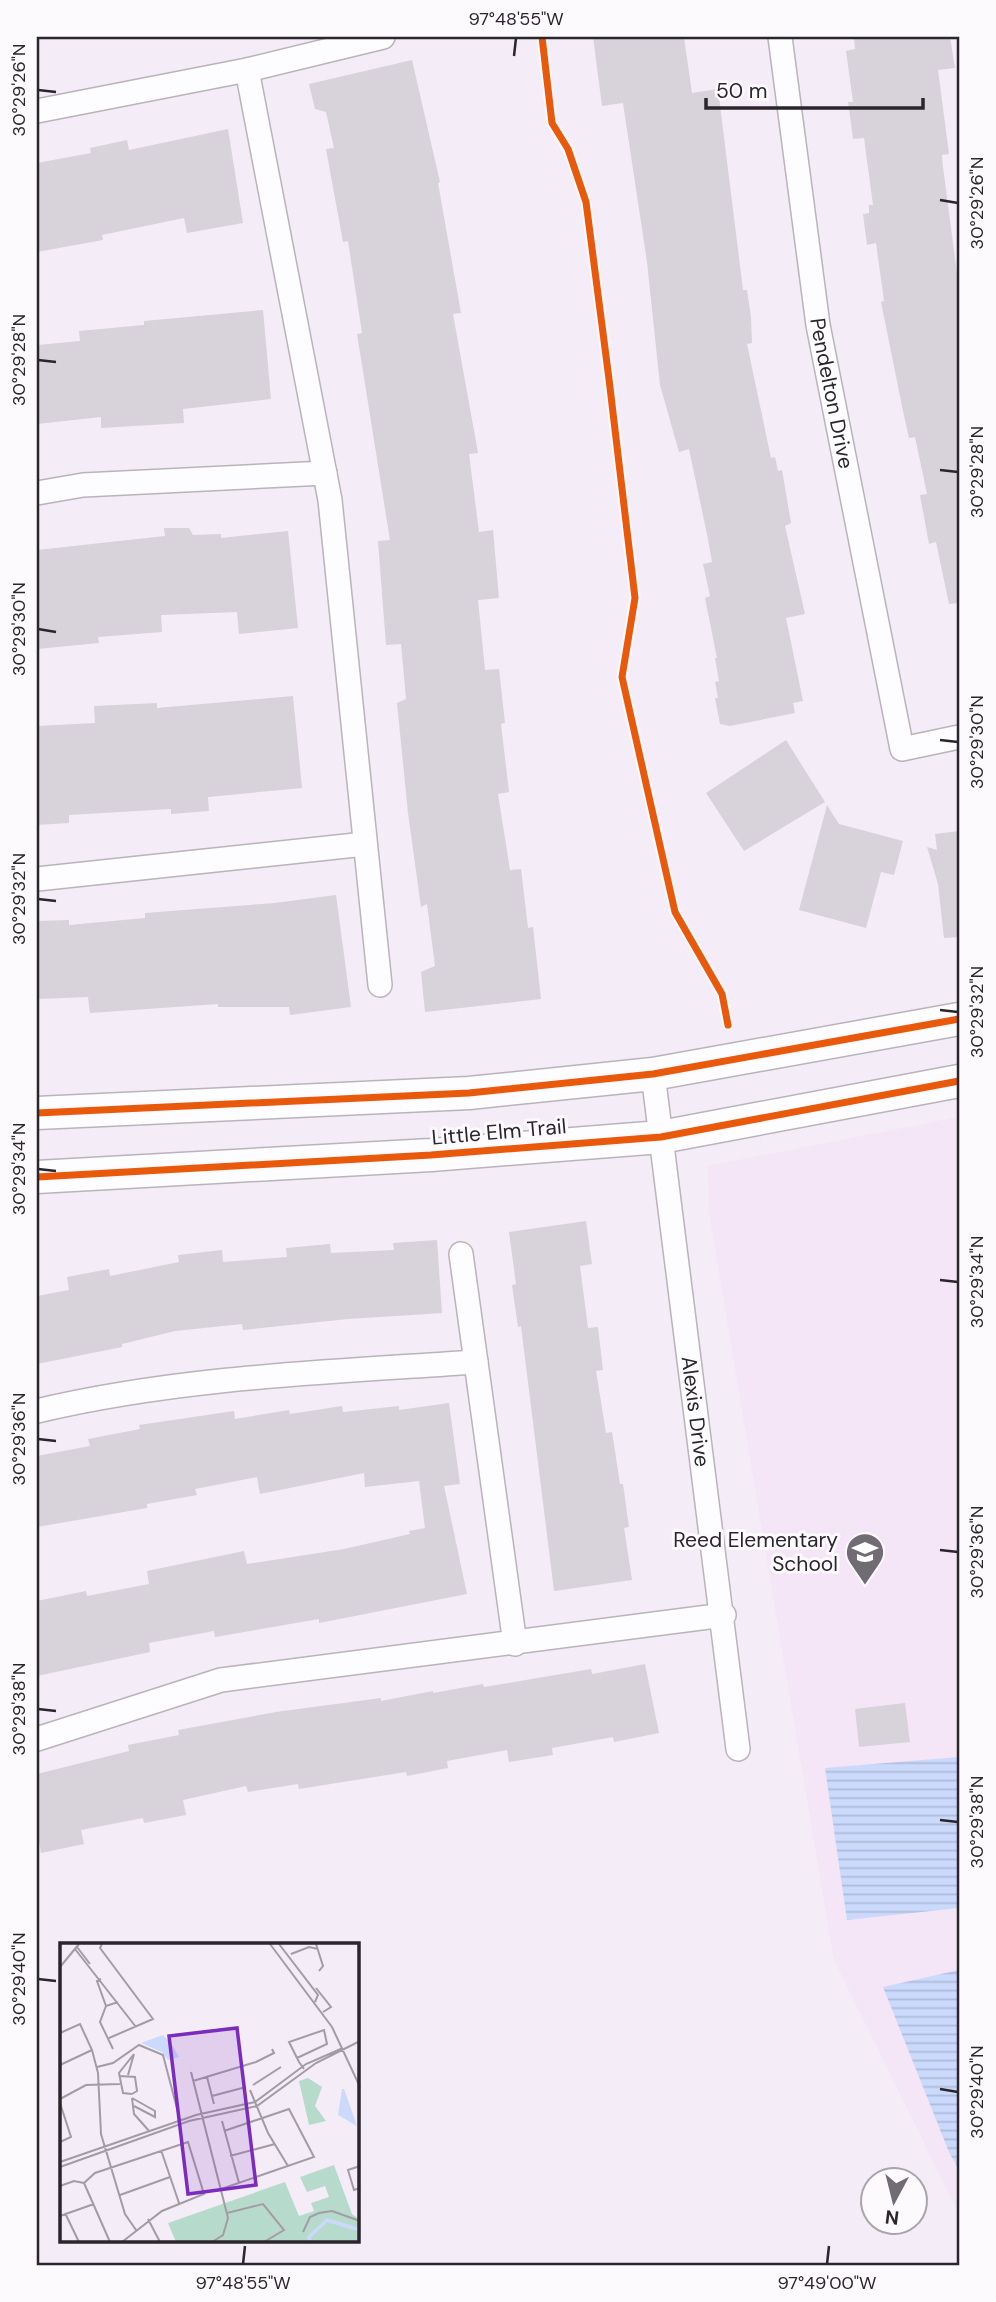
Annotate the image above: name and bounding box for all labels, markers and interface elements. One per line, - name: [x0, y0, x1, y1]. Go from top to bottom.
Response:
- text: 97°48'55"W: [468, 7, 564, 31]
- text: 30°29'26"N: [7, 44, 31, 136]
- scale bar: [706, 66, 922, 110]
- text: 50 m: [716, 77, 767, 105]
- text: 30°29'26"N: [965, 157, 989, 249]
- text: 30°29'28"N: [7, 314, 31, 406]
- street label: Pendelton Drive: [803, 316, 860, 471]
- text: 30°29'28"N: [965, 426, 989, 518]
- text: 30°29'30"N: [7, 582, 31, 676]
- text: 30°29'30"N: [965, 695, 989, 789]
- text: 30°29'32"N: [7, 853, 31, 945]
- text: 30°29'32"N: [965, 966, 989, 1058]
- street label: Little Elm Trail: [430, 1112, 568, 1152]
- text: 30°29'34"N: [7, 1123, 31, 1215]
- text: 30°29'34"N: [965, 1236, 989, 1328]
- street label: Alexis Drive: [675, 1354, 716, 1468]
- text: 30°29'36"N: [7, 1392, 31, 1486]
- text: 30°29'36"N: [965, 1505, 989, 1599]
- place label: Reed Elementary School: [673, 1526, 838, 1578]
- school or university icon: Reed Elementary School: [844, 1531, 886, 1586]
- text: 30°29'38"N: [7, 1663, 31, 1755]
- text: 30°29'38"N: [965, 1776, 989, 1868]
- text: 30°29'40"N: [7, 1932, 31, 2026]
- inset map: [60, 1943, 359, 2242]
- text: 30°29'40"N: [965, 2045, 989, 2139]
- north arrow: [860, 2166, 930, 2236]
- text: N: [884, 2204, 900, 2231]
- text: 97°48'55"W: [195, 2271, 291, 2295]
- text: 97°49'00"W: [778, 2271, 877, 2295]

